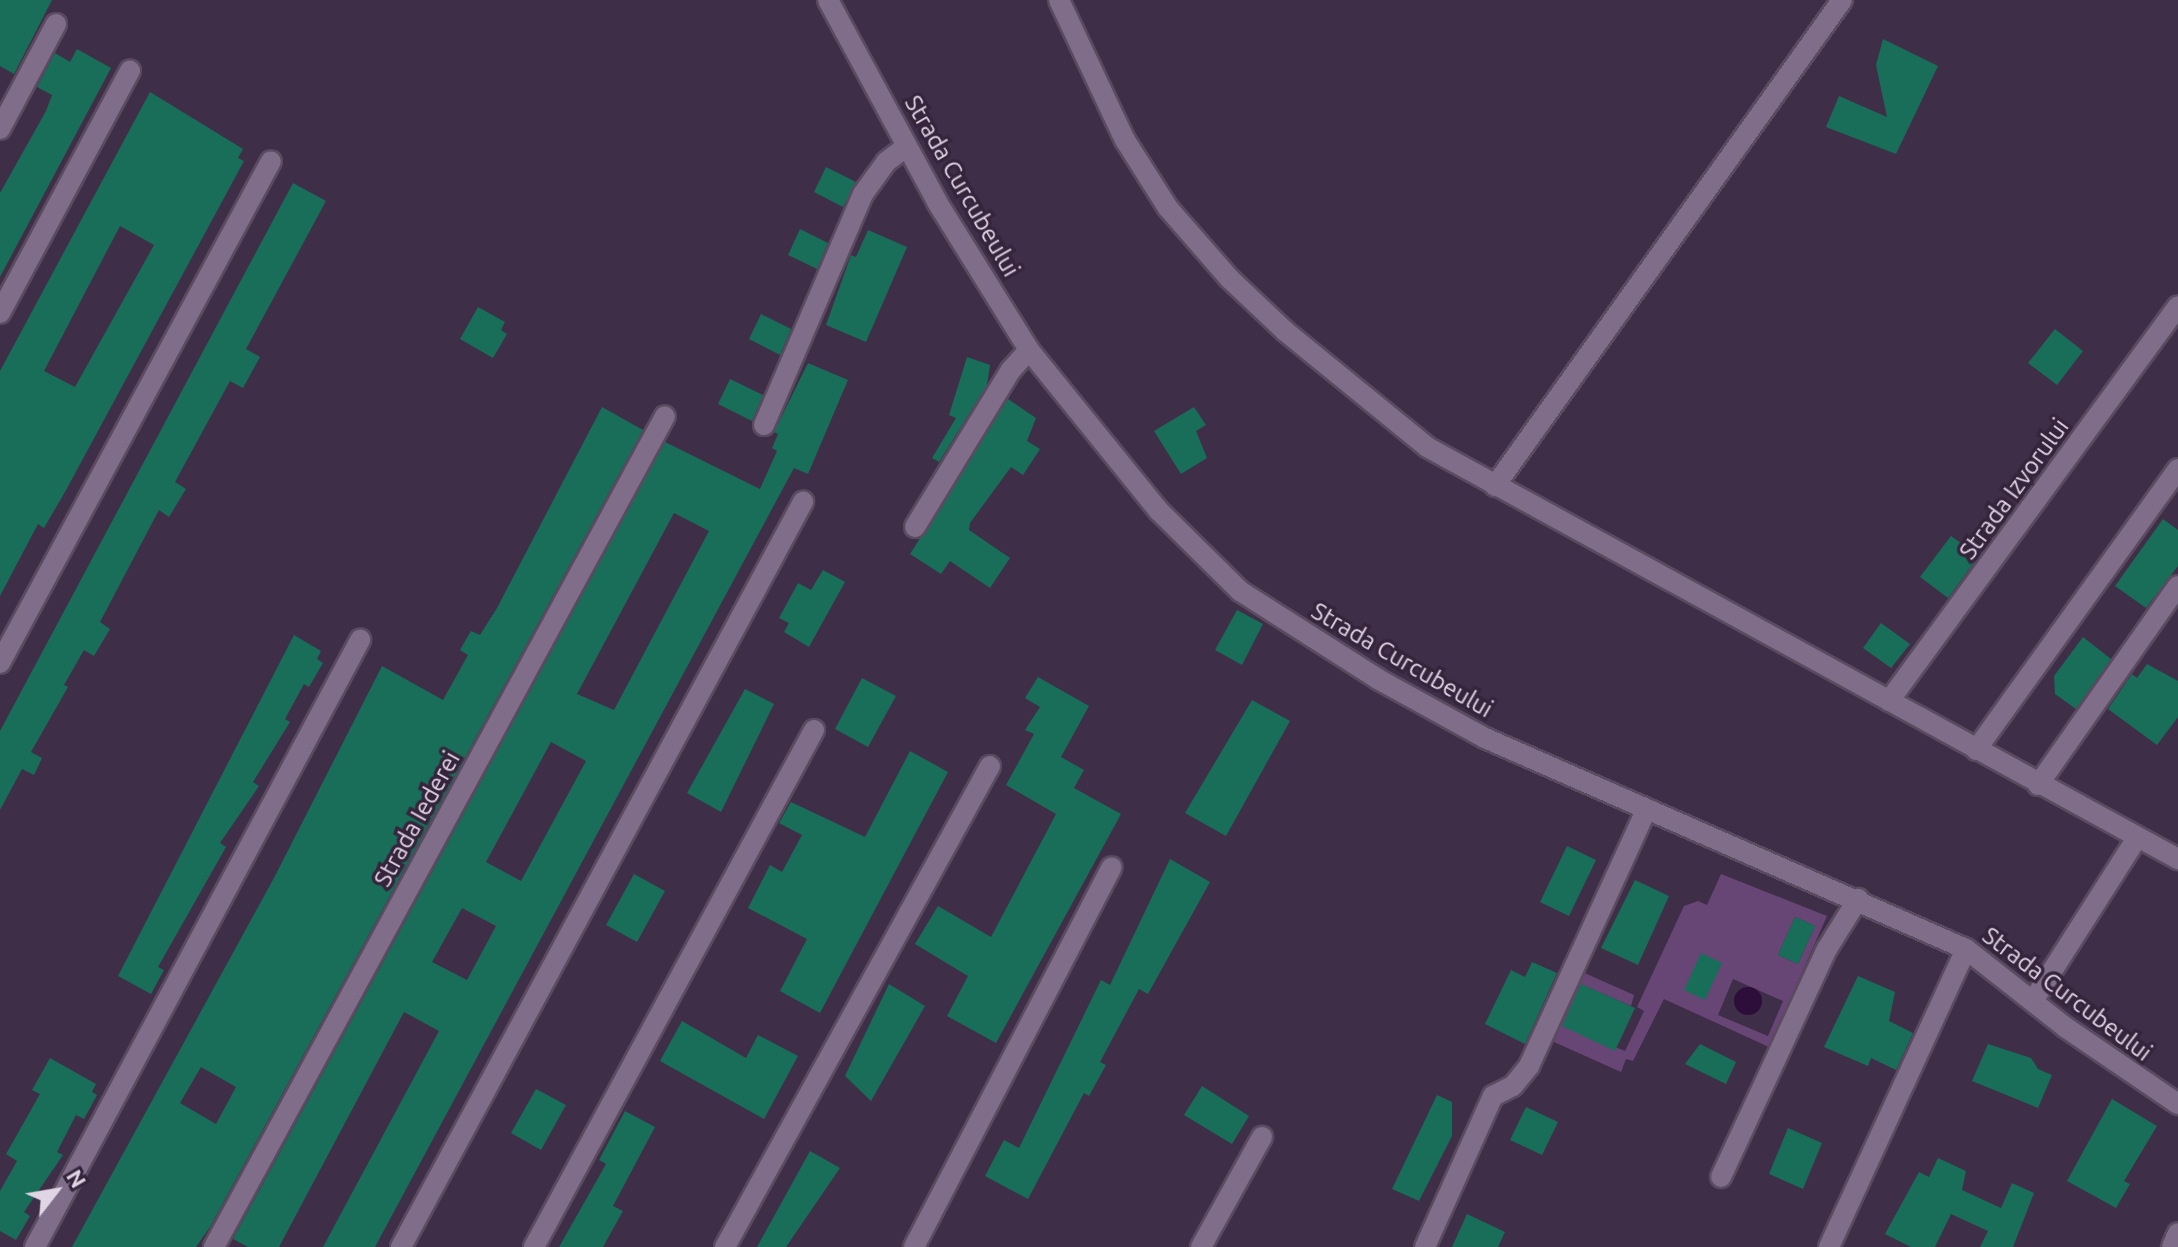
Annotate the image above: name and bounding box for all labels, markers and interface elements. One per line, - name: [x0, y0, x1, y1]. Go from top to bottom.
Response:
- street label: Strada Curcubeului: [898, 90, 1026, 282]
- street label: Strada Izvorului: [1953, 413, 2075, 565]
- street label: Strada Curcubeului: [1306, 596, 1498, 724]
- street label: Strada Iederei: [368, 746, 466, 892]
- street label: Strada Curcubeului: [1977, 921, 2157, 1067]
- north arrow: [16, 1151, 96, 1231]
- text: N: [62, 1165, 92, 1192]

